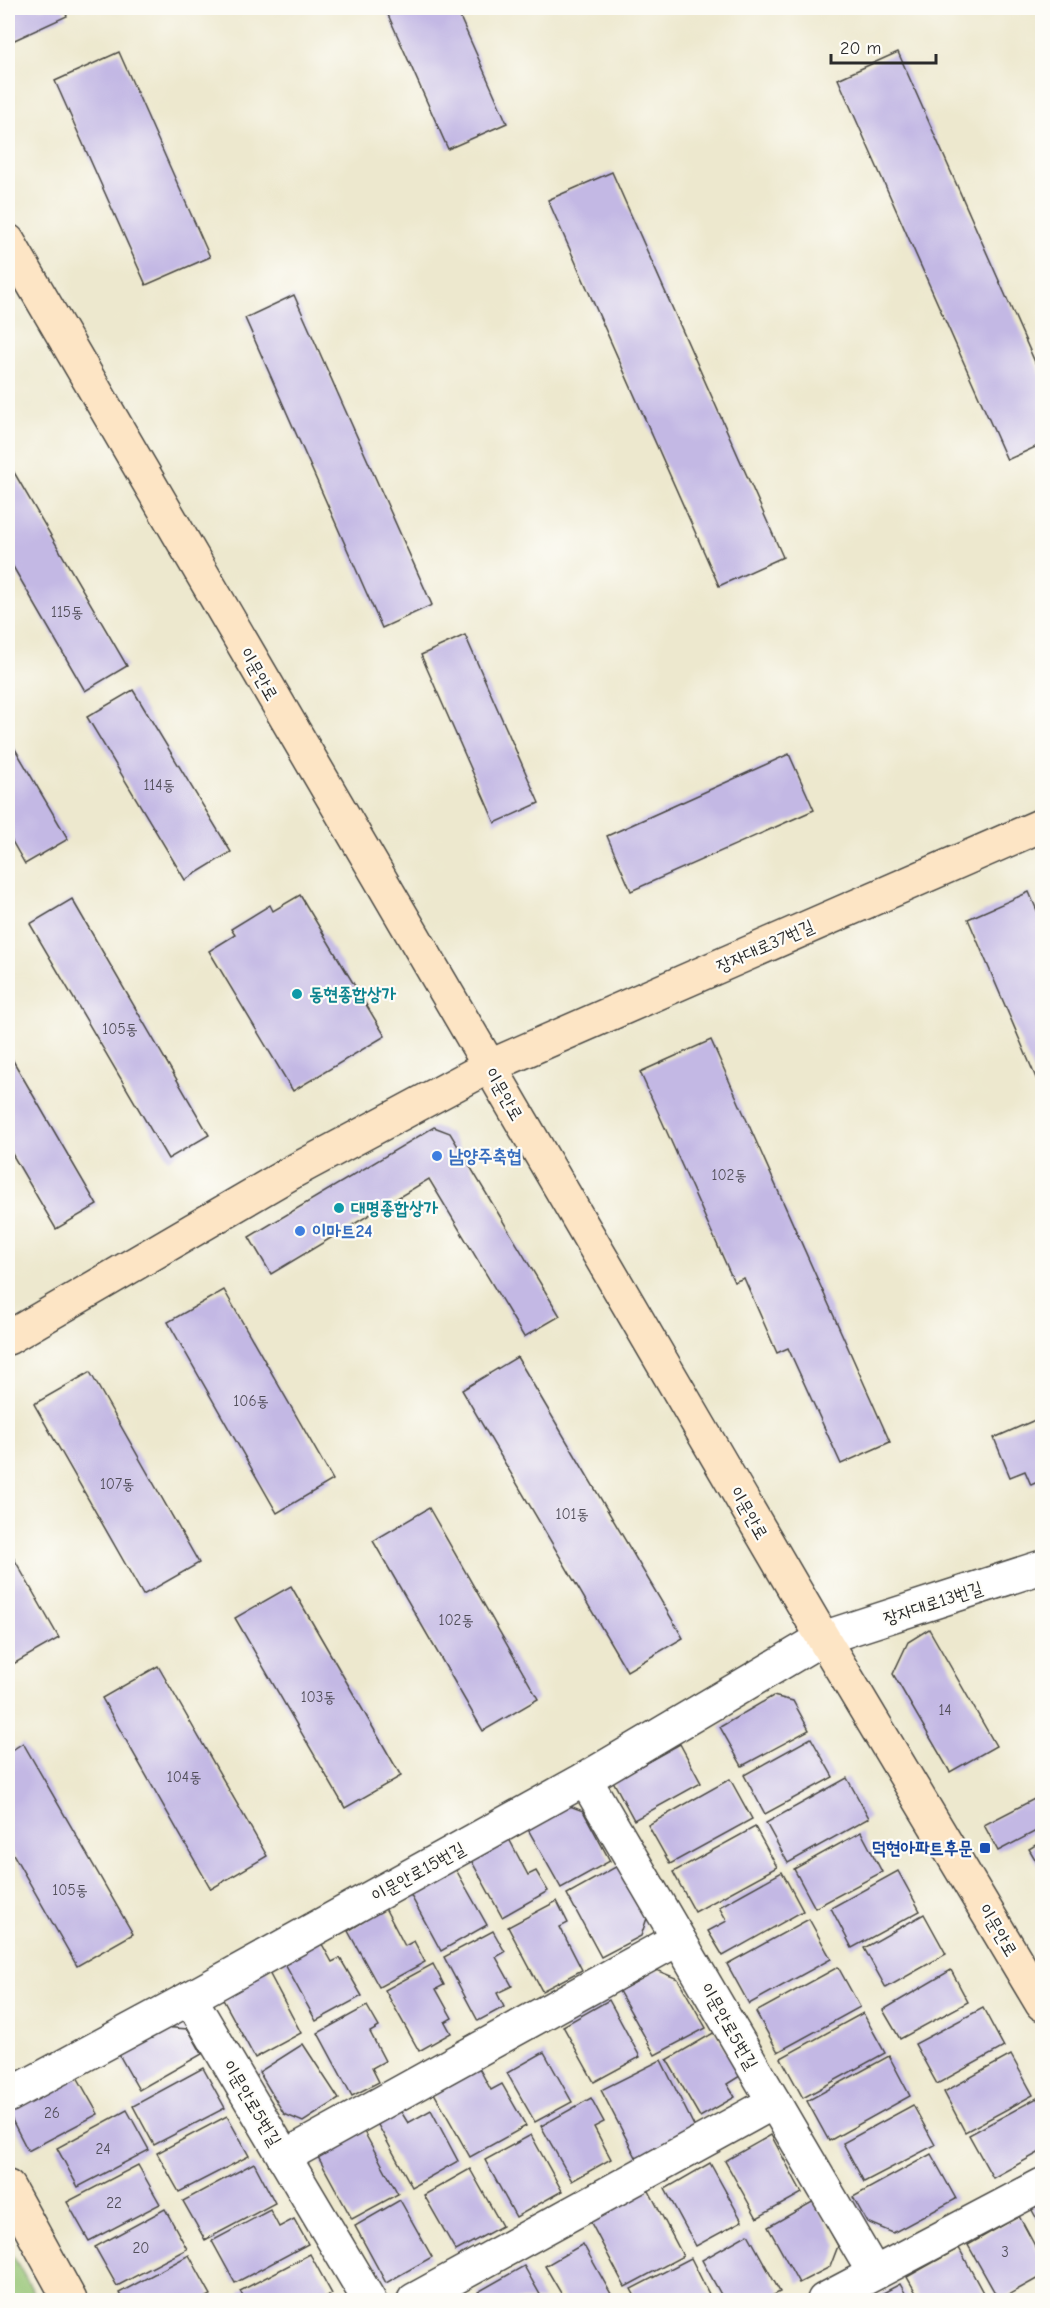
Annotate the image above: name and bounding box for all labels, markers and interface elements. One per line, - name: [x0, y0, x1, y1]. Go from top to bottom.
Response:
- scale bar: [831, 27, 936, 65]
- text: 20 m: [840, 38, 881, 59]
- house number: 115동: [51, 603, 83, 621]
- street label: 이문안로: [235, 644, 282, 705]
- house number: 114동: [143, 776, 175, 794]
- street label: 장자대로37번길: [713, 915, 818, 977]
- place label: 동현종합상가: [309, 984, 396, 1005]
- marker: 동현종합상가: [290, 987, 304, 1001]
- house number: 105동: [102, 1020, 138, 1038]
- street label: 이문안로: [480, 1064, 527, 1125]
- place label: 남양주축협: [449, 1146, 521, 1167]
- marker: 남양주축협: [430, 1149, 444, 1163]
- house number: 102동: [712, 1166, 747, 1184]
- place label: 대명종합상가: [351, 1198, 438, 1219]
- marker: 대명종합상가: [332, 1201, 346, 1215]
- place label: 이마트24: [312, 1221, 372, 1242]
- marker: 이마트24: [293, 1224, 307, 1238]
- house number: 106동: [233, 1392, 269, 1410]
- house number: 107동: [100, 1475, 134, 1493]
- street label: 이문안로: [725, 1483, 772, 1544]
- house number: 101동: [555, 1505, 589, 1523]
- street label: 장자대로13번길: [881, 1577, 986, 1629]
- house number: 102동: [439, 1611, 474, 1629]
- house number: 103동: [301, 1688, 335, 1706]
- house number: 14: [938, 1701, 952, 1719]
- house number: 104동: [167, 1768, 201, 1786]
- street label: 이문안로15번길: [368, 1838, 469, 1907]
- place label: 덕현아파트후문: [872, 1838, 973, 1859]
- marker: 덕현아파트후문: [978, 1841, 992, 1855]
- house number: 105동: [52, 1881, 88, 1899]
- street label: 이문안로: [974, 1900, 1021, 1960]
- street label: 이문안로5번길: [695, 1979, 762, 2074]
- street label: 이문안로5번길: [218, 2056, 286, 2151]
- house number: 26: [44, 2104, 60, 2122]
- house number: 24: [95, 2140, 111, 2158]
- house number: 22: [106, 2194, 122, 2212]
- house number: 20: [133, 2239, 149, 2257]
- house number: 3: [1001, 2243, 1009, 2261]

